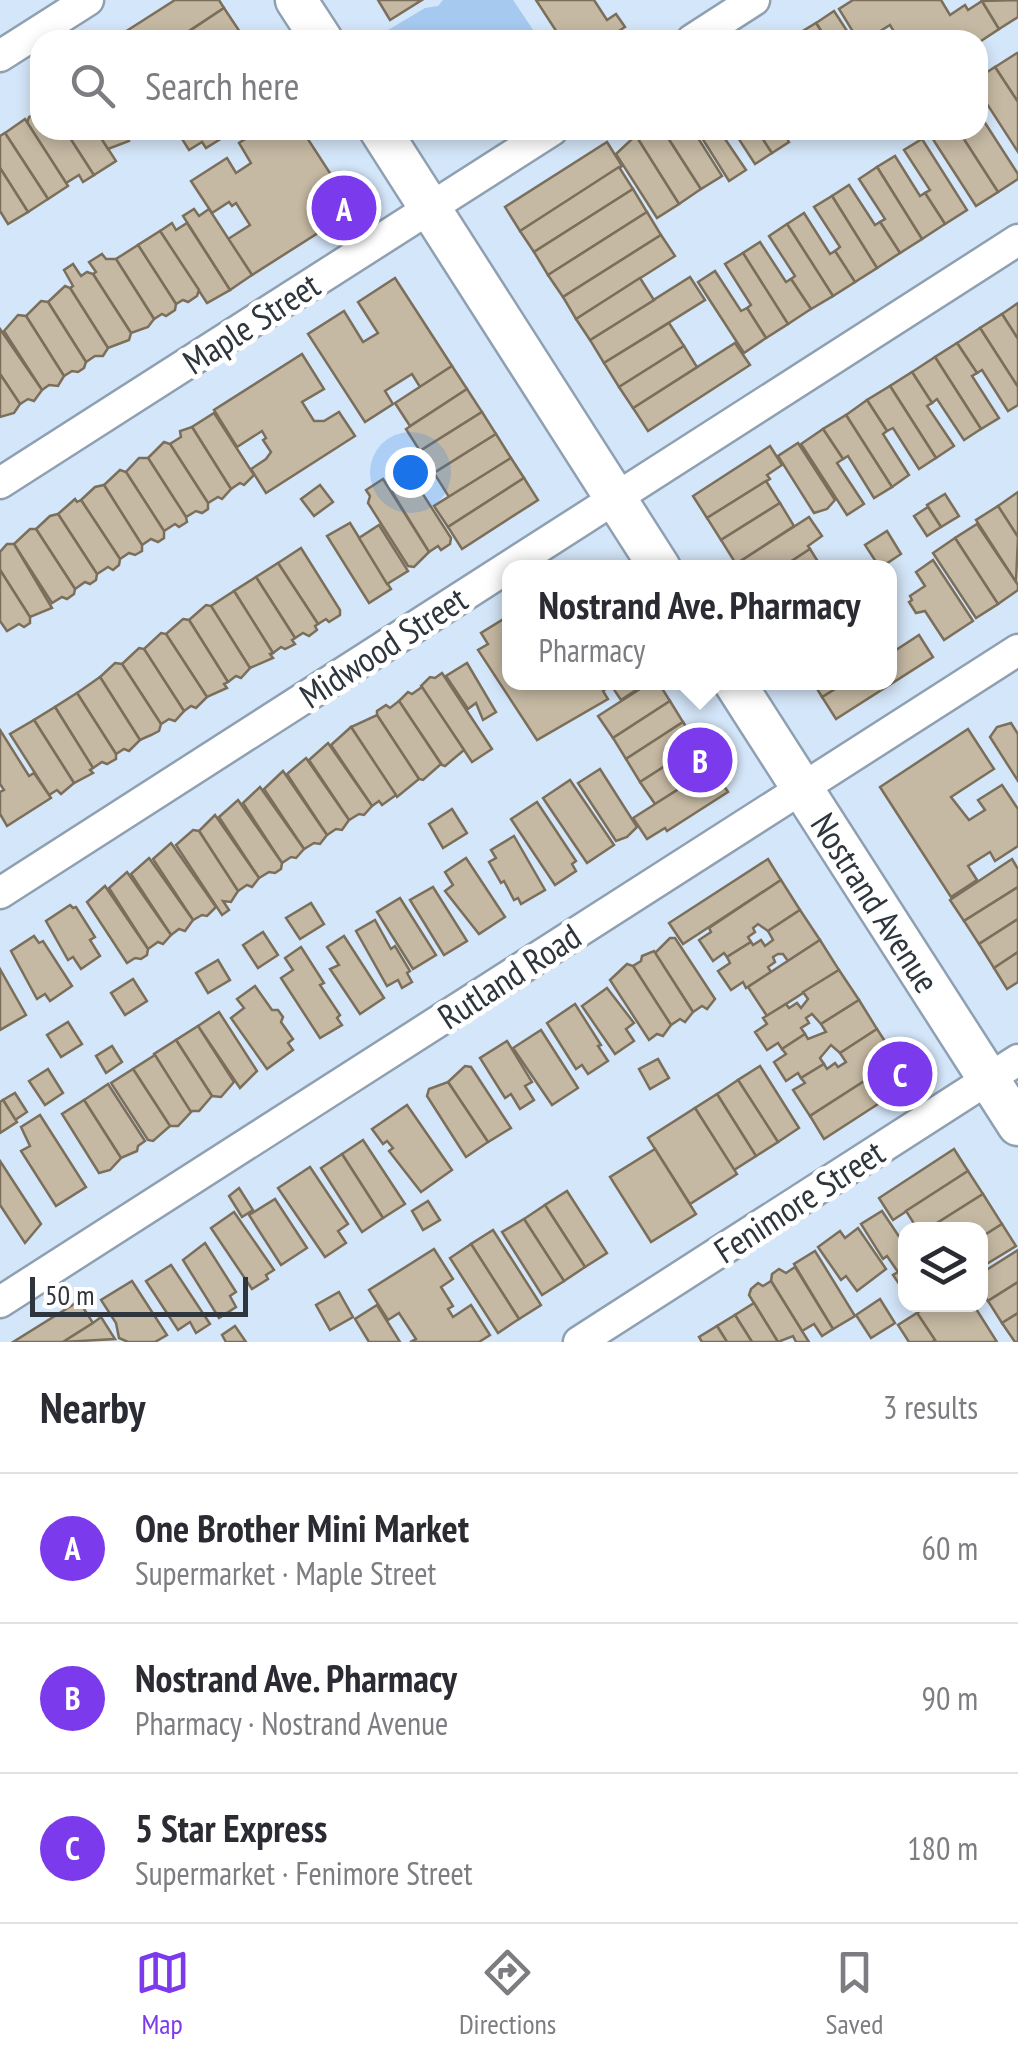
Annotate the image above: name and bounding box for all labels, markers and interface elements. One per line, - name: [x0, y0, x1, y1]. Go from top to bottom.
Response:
- search box: [30, 30, 988, 140]
- icon: search: [65, 58, 120, 113]
- text: Search here: [145, 61, 299, 110]
- pin: A: [312, 170, 376, 246]
- street label: Maple Street: [174, 262, 328, 384]
- your location: [385, 447, 436, 498]
- popup: [502, 560, 897, 690]
- street label: Midwood Street: [291, 576, 476, 718]
- text: Nostrand Ave. Pharmacy: [539, 580, 860, 629]
- text: Pharmacy: [539, 629, 645, 671]
- pin: B: [668, 722, 732, 798]
- street label: Nostrand Avenue: [801, 804, 950, 1001]
- street label: Rutland Road: [429, 913, 589, 1039]
- pin: C: [868, 1036, 932, 1112]
- street label: Fenimore Street: [705, 1129, 893, 1273]
- map controls: [898, 1222, 988, 1312]
- button: layers: [898, 1222, 988, 1312]
- scale bar: [30, 1272, 248, 1316]
- text: 50 m: [45, 1276, 94, 1313]
- text: Nearby: [40, 1380, 145, 1435]
- text: 3 results: [883, 1386, 978, 1428]
- text: One Brother Mini Market: [135, 1503, 469, 1552]
- text: A: [64, 1527, 81, 1569]
- text: 60 m: [922, 1527, 978, 1569]
- text: Supermarket · Maple Street: [135, 1552, 436, 1594]
- text: Nostrand Ave. Pharmacy: [135, 1653, 457, 1702]
- text: B: [65, 1677, 80, 1719]
- text: 90 m: [922, 1677, 978, 1719]
- text: Pharmacy · Nostrand Avenue: [135, 1702, 448, 1744]
- text: 5 Star Express: [135, 1803, 327, 1852]
- text: C: [65, 1827, 80, 1869]
- text: 180 m: [907, 1827, 978, 1869]
- text: Supermarket · Fenimore Street: [135, 1852, 472, 1894]
- tab: Map: [135, 1945, 190, 2042]
- tab: Directions: [459, 1945, 556, 2042]
- tab: Saved: [826, 1945, 883, 2042]

